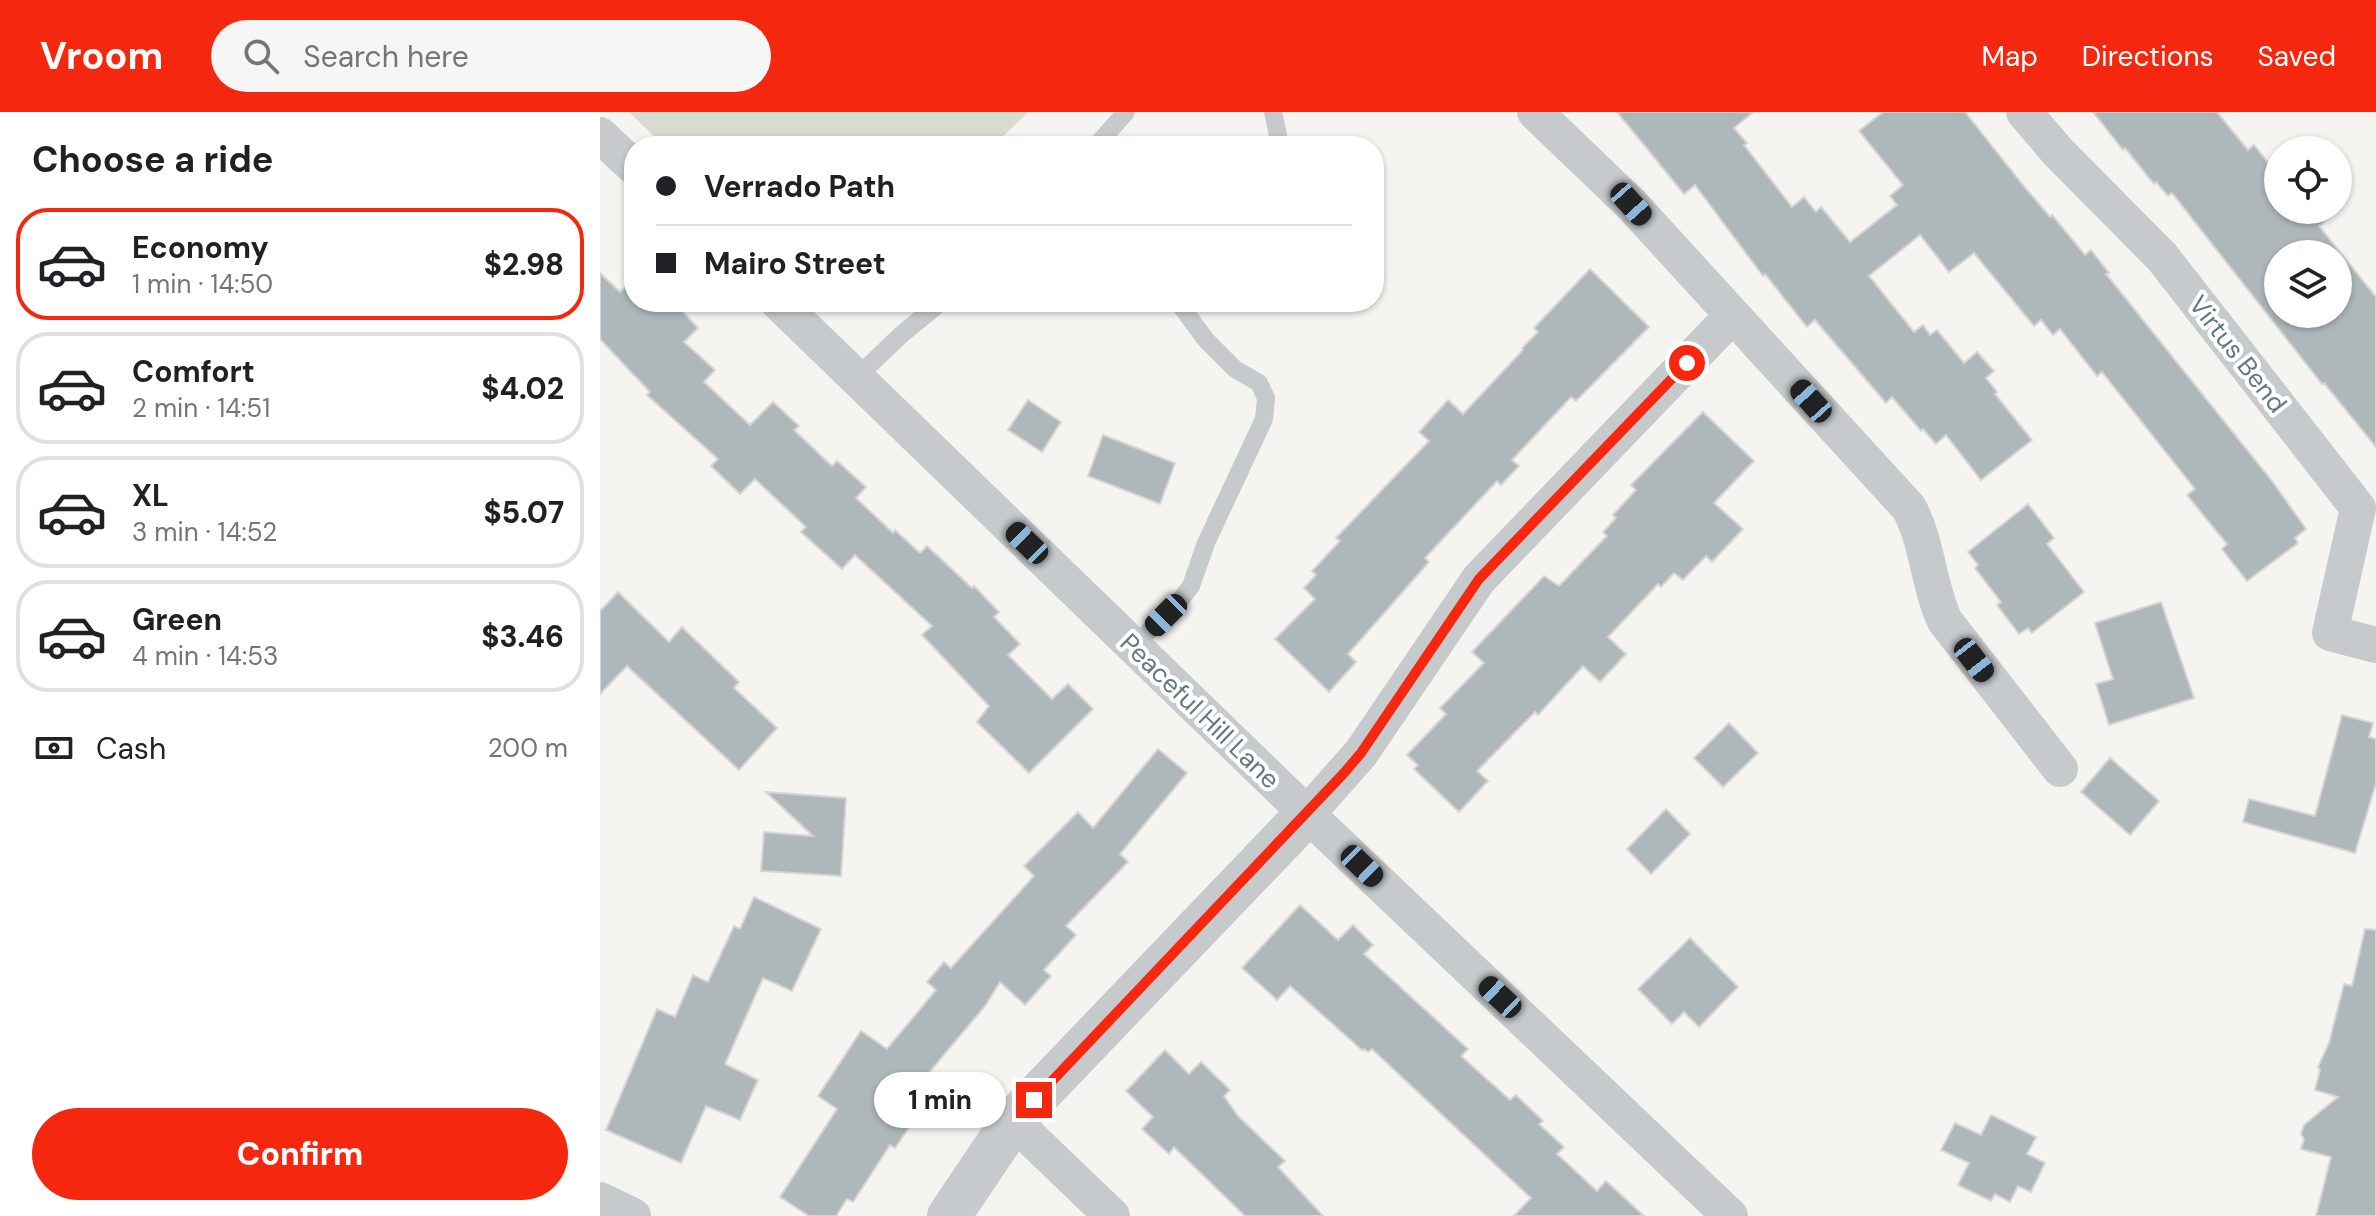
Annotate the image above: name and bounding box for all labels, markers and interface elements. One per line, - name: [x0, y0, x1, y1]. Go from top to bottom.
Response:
- search box: [211, 20, 771, 92]
- text: Vroom: [40, 31, 163, 81]
- icon: search: [239, 34, 283, 78]
- text: Search here: [303, 37, 469, 76]
- text: Map: [1981, 38, 2038, 75]
- text: Directions: [2082, 38, 2214, 75]
- text: Saved: [2258, 38, 2336, 75]
- text: Choose a ride: [32, 136, 273, 183]
- map controls: [2264, 136, 2352, 328]
- button: locate: [2264, 136, 2352, 224]
- text: Verrado Path: [704, 167, 895, 206]
- car: [1606, 178, 1656, 230]
- icon: car: [36, 228, 108, 300]
- text: Economy: [132, 228, 269, 267]
- button: layers: [2264, 240, 2352, 328]
- text: Mairo Street: [704, 244, 886, 283]
- text: $2.98: [484, 245, 564, 284]
- text: 1 min · 14:50: [132, 267, 273, 301]
- street label: Virtus Bend: [2182, 288, 2294, 420]
- route start: [1669, 345, 1705, 381]
- icon: car: [36, 352, 108, 424]
- text: Comfort: [132, 352, 255, 391]
- text: $4.02: [481, 369, 564, 408]
- car: [1786, 375, 1836, 427]
- text: 2 min · 14:51: [132, 391, 270, 425]
- icon: car: [36, 476, 108, 548]
- text: XL: [132, 476, 169, 515]
- text: $5.07: [483, 493, 564, 532]
- text: 3 min · 14:52: [132, 515, 277, 549]
- car: [1001, 518, 1053, 568]
- car: [1141, 590, 1191, 640]
- icon: car: [36, 600, 108, 672]
- text: Green: [132, 600, 222, 639]
- text: $3.46: [481, 617, 564, 656]
- street label: Peaceful Hill Lane: [1113, 626, 1287, 796]
- car: [1950, 634, 1998, 686]
- text: 4 min · 14:53: [132, 639, 278, 673]
- icon: cash: [32, 726, 76, 770]
- text: Cash: [96, 729, 166, 768]
- text: 200 m: [488, 731, 568, 765]
- car: [1336, 841, 1388, 891]
- car: [1474, 972, 1526, 1022]
- callout: 1 min: [874, 1072, 1006, 1128]
- route end: [1016, 1082, 1052, 1118]
- text: 1 min: [908, 1083, 972, 1117]
- button: Confirm: [32, 1108, 568, 1200]

